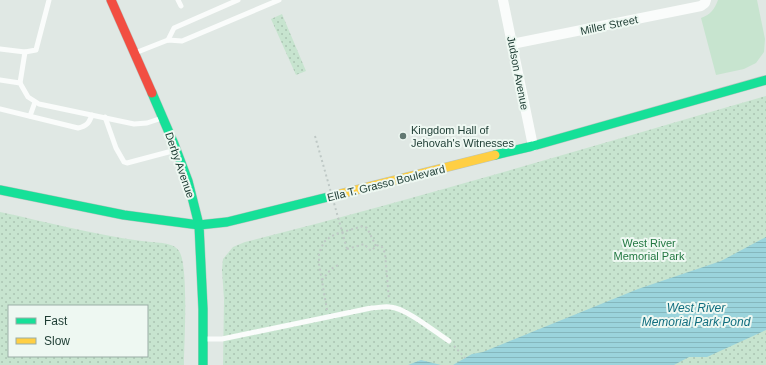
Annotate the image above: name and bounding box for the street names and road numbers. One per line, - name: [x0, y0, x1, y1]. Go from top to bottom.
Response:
- street label: Miller Street: [579, 13, 639, 37]
- street label: Judson Avenue: [505, 35, 531, 111]
- street label: Derby Avenue: [163, 130, 197, 200]
- street label: Ella T. Grasso Boulevard: [326, 163, 446, 203]

